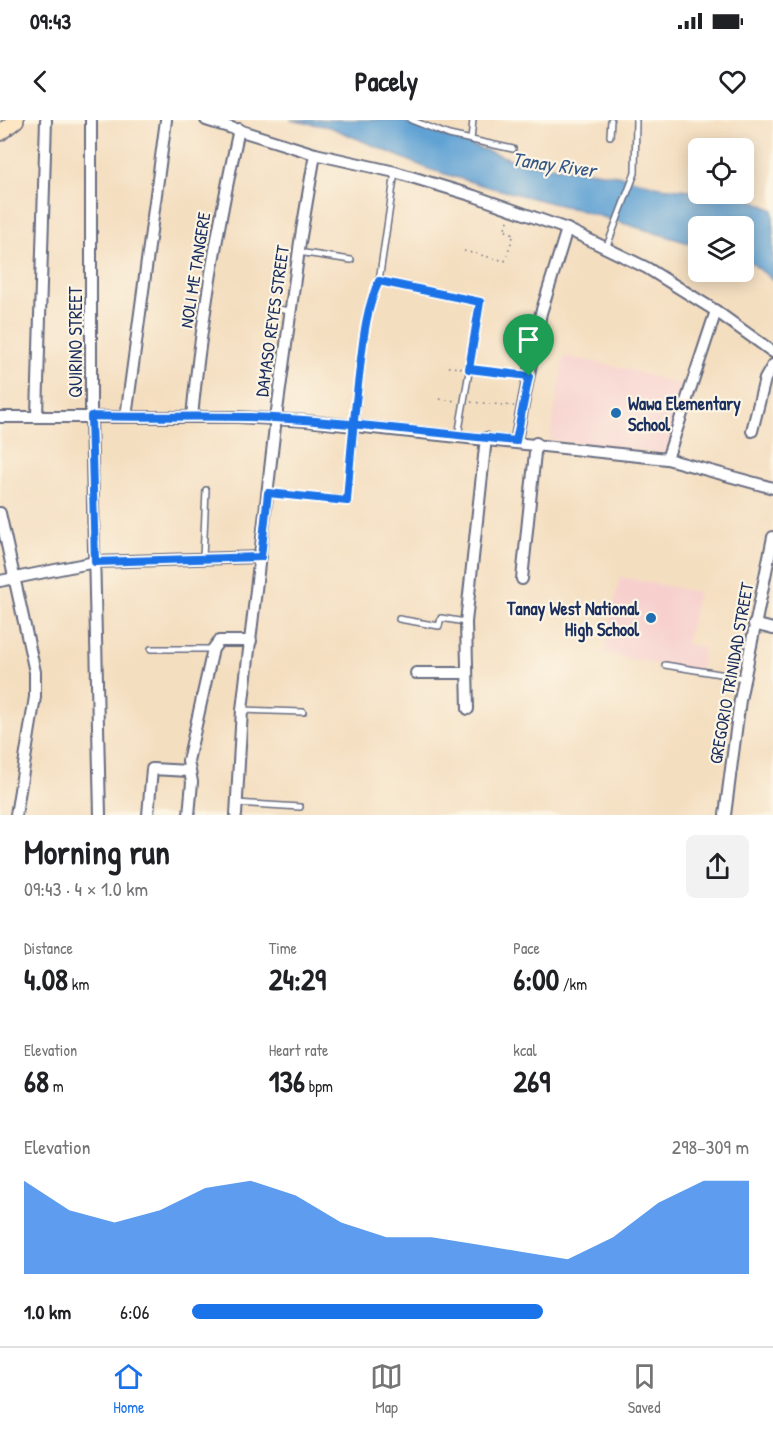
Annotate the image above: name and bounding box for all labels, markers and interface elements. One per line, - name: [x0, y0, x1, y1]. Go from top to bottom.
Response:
- text: 09:43: [30, 6, 71, 36]
- text: Pacely: [355, 63, 418, 99]
- icon: back: [24, 65, 57, 98]
- icon: heart: [716, 65, 749, 98]
- map controls: [688, 138, 754, 282]
- button: locate: [688, 138, 754, 204]
- water label: Tanay River: [510, 145, 600, 185]
- street label: NOLI ME TANGERE: [174, 210, 217, 330]
- button: layers: [688, 216, 754, 282]
- street label: DAMASO REYES STREET: [249, 243, 295, 398]
- street label: QUIRINO STREET: [63, 286, 88, 398]
- pin: [503, 314, 554, 376]
- icon: arrive: [512, 323, 545, 356]
- place label: Wawa Elementary School: [628, 391, 741, 437]
- marker: Wawa Elementary School: [609, 406, 623, 420]
- street label: GREGORIO TRINIDAD STREET: [703, 580, 759, 766]
- place label: Tanay West National High School: [506, 596, 640, 643]
- marker: Tanay West National High School: [644, 611, 658, 625]
- text: Morning run: [24, 830, 170, 874]
- button: share: [686, 835, 749, 898]
- text: 09:43 · 4 × 1.0 km: [24, 875, 148, 902]
- text: Distance: [24, 937, 73, 959]
- text: Time: [269, 937, 297, 959]
- text: Pace: [513, 937, 540, 959]
- text: 4.08: [24, 959, 68, 999]
- text: 24:29: [269, 959, 326, 999]
- text: 6:00: [513, 959, 559, 999]
- text: km: [68, 973, 89, 995]
- text: /km: [559, 973, 587, 995]
- text: Elevation: [24, 1039, 77, 1061]
- text: Heart rate: [269, 1039, 328, 1061]
- text: kcal: [513, 1039, 537, 1061]
- text: 68: [24, 1061, 49, 1101]
- text: 136: [269, 1061, 305, 1101]
- text: 269: [513, 1061, 550, 1101]
- text: m: [49, 1075, 64, 1097]
- text: bpm: [305, 1075, 333, 1097]
- text: Elevation: [24, 1133, 90, 1160]
- text: 298–309 m: [672, 1133, 749, 1160]
- text: 1.0 km: [24, 1298, 71, 1325]
- text: 6:06: [120, 1298, 150, 1325]
- tab: Home: [112, 1360, 145, 1418]
- tab: Map: [370, 1360, 403, 1418]
- tab: Saved: [628, 1360, 661, 1418]

